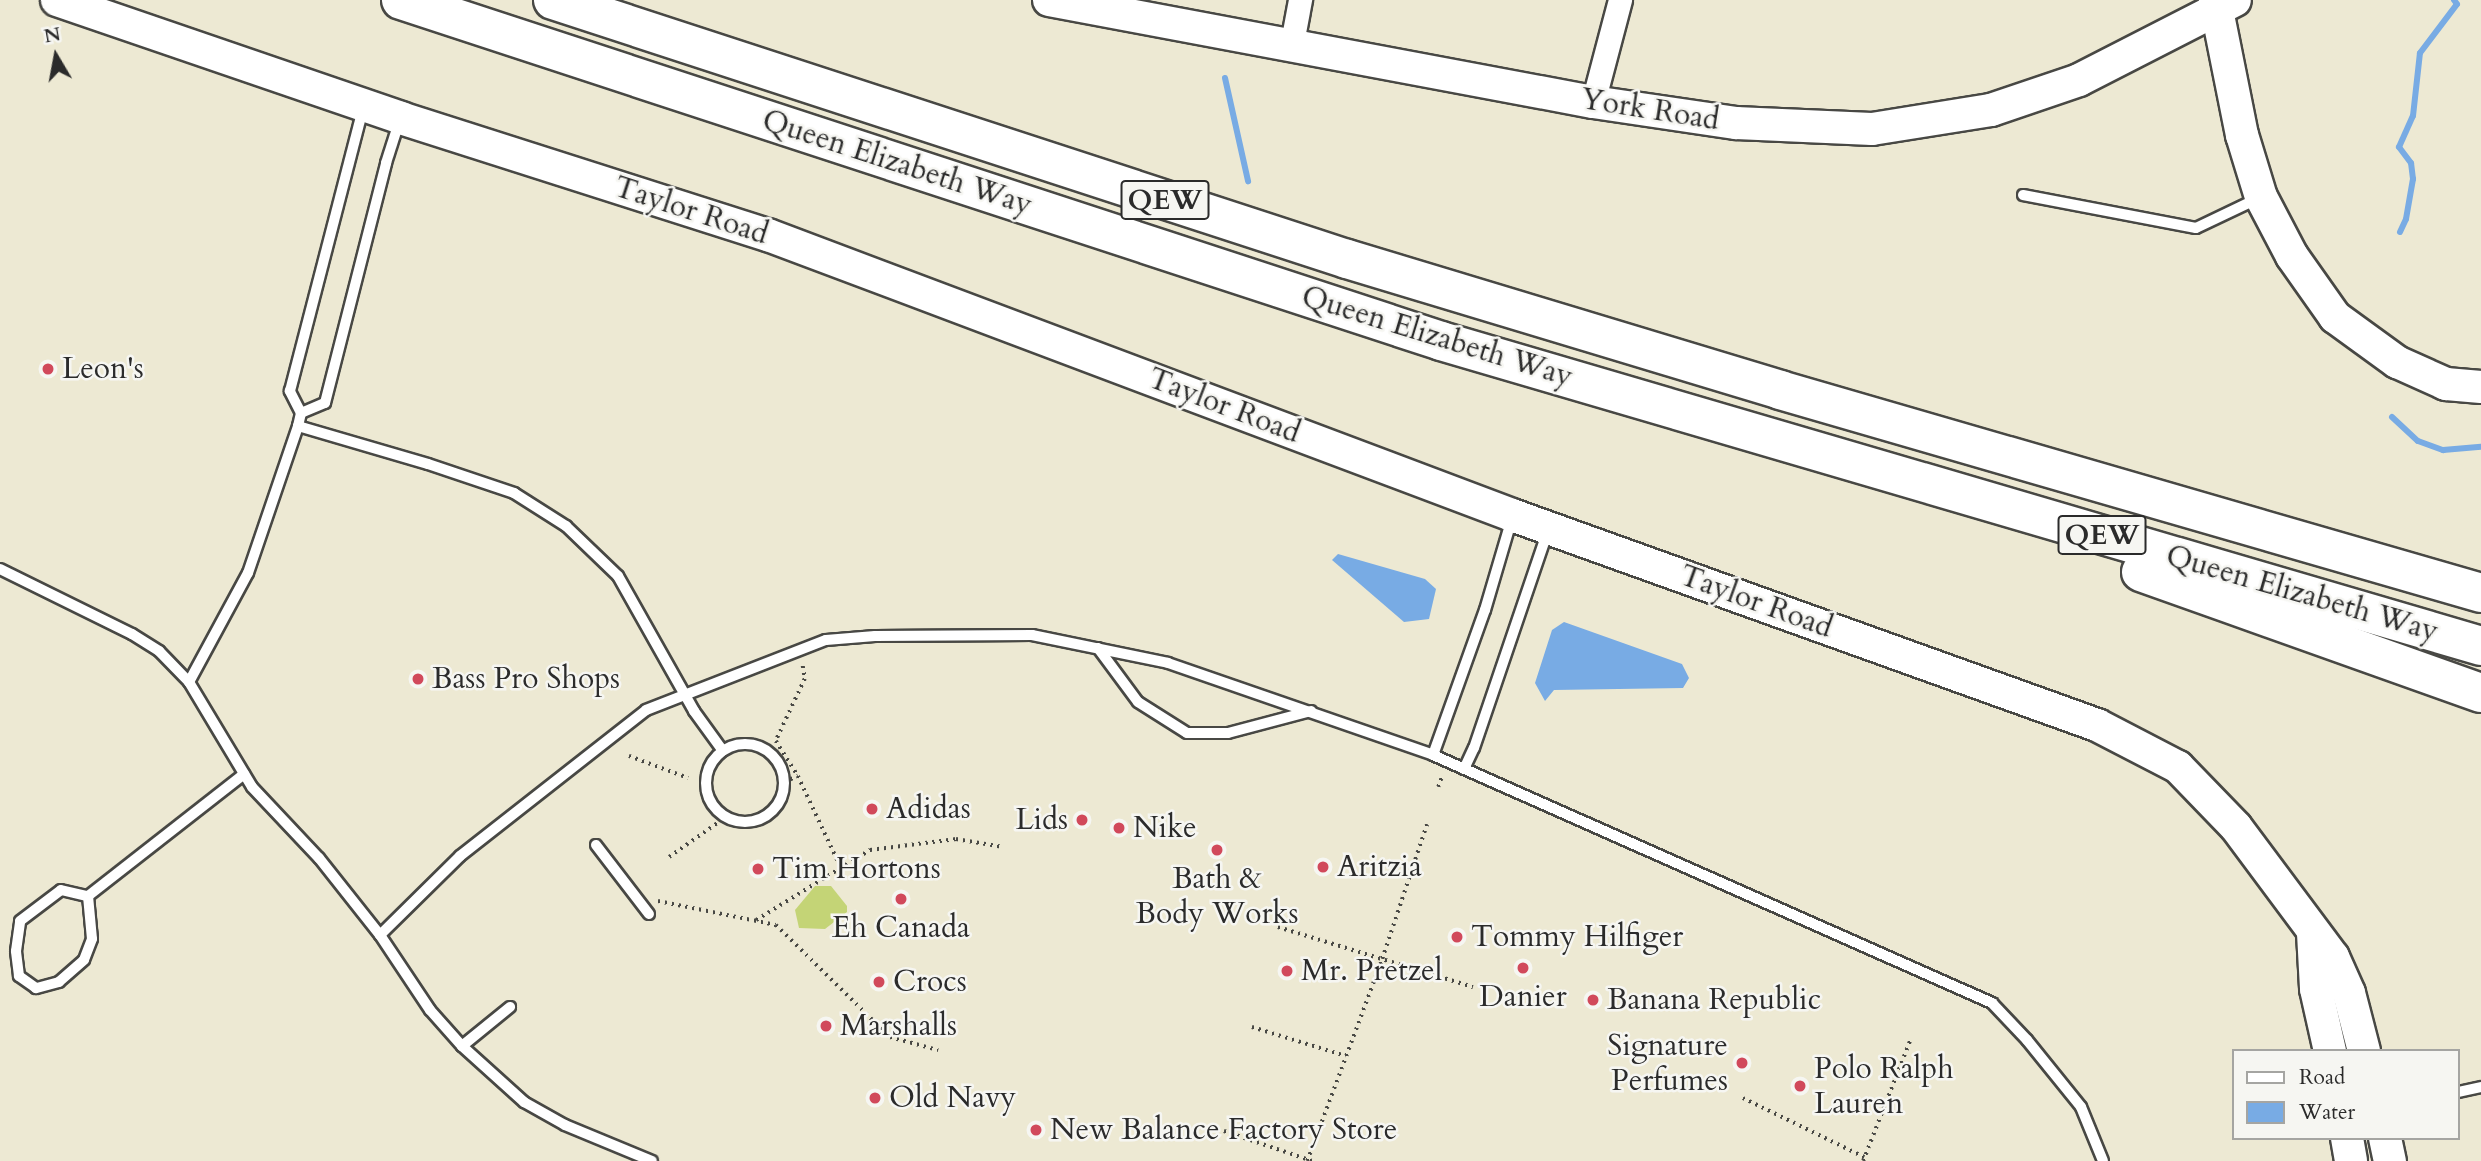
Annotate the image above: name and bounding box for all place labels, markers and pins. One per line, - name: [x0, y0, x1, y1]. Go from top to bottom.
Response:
- place label: Leon's: [62, 351, 144, 387]
- marker: Leon's: [40, 361, 56, 377]
- place label: Bass Pro Shops: [432, 661, 620, 697]
- marker: Bass Pro Shops: [410, 671, 426, 687]
- place label: Adidas: [886, 791, 971, 827]
- marker: Adidas: [864, 801, 880, 817]
- place label: Lids: [1015, 802, 1068, 838]
- place label: Nike: [1133, 810, 1197, 846]
- marker: Lids: [1074, 812, 1090, 828]
- marker: Nike: [1111, 820, 1127, 836]
- marker: Bath & Body Works: [1209, 842, 1225, 858]
- place label: Aritzia: [1337, 849, 1422, 885]
- place label: Tim Hortons: [772, 851, 941, 887]
- marker: Aritzia: [1315, 859, 1331, 875]
- marker: Tim Hortons: [750, 861, 766, 877]
- place label: Bath & Body Works: [1136, 861, 1298, 931]
- marker: Eh Canada: [893, 891, 909, 907]
- place label: Eh Canada: [832, 910, 970, 946]
- place label: Tommy Hilfiger: [1471, 919, 1683, 955]
- marker: Tommy Hilfiger: [1449, 929, 1465, 945]
- place label: Mr. Pretzel: [1301, 953, 1442, 989]
- marker: Danier: [1515, 960, 1531, 976]
- marker: Mr. Pretzel: [1279, 963, 1295, 979]
- place label: Crocs: [893, 964, 967, 1000]
- marker: Crocs: [871, 974, 887, 990]
- place label: Danier: [1479, 979, 1567, 1015]
- place label: Banana Republic: [1607, 982, 1821, 1018]
- marker: Banana Republic: [1585, 992, 1601, 1008]
- place label: Marshalls: [840, 1008, 957, 1044]
- marker: Marshalls: [818, 1018, 834, 1034]
- place label: Signature Perfumes: [1607, 1028, 1728, 1098]
- place label: Polo Ralph Lauren: [1814, 1051, 1954, 1122]
- marker: Signature Perfumes: [1734, 1055, 1750, 1071]
- marker: Polo Ralph Lauren: [1792, 1078, 1808, 1094]
- place label: Old Navy: [889, 1080, 1016, 1116]
- marker: Old Navy: [867, 1090, 883, 1106]
- place label: New Balance Factory Store: [1050, 1112, 1397, 1148]
- marker: New Balance Factory Store: [1028, 1122, 1044, 1138]

